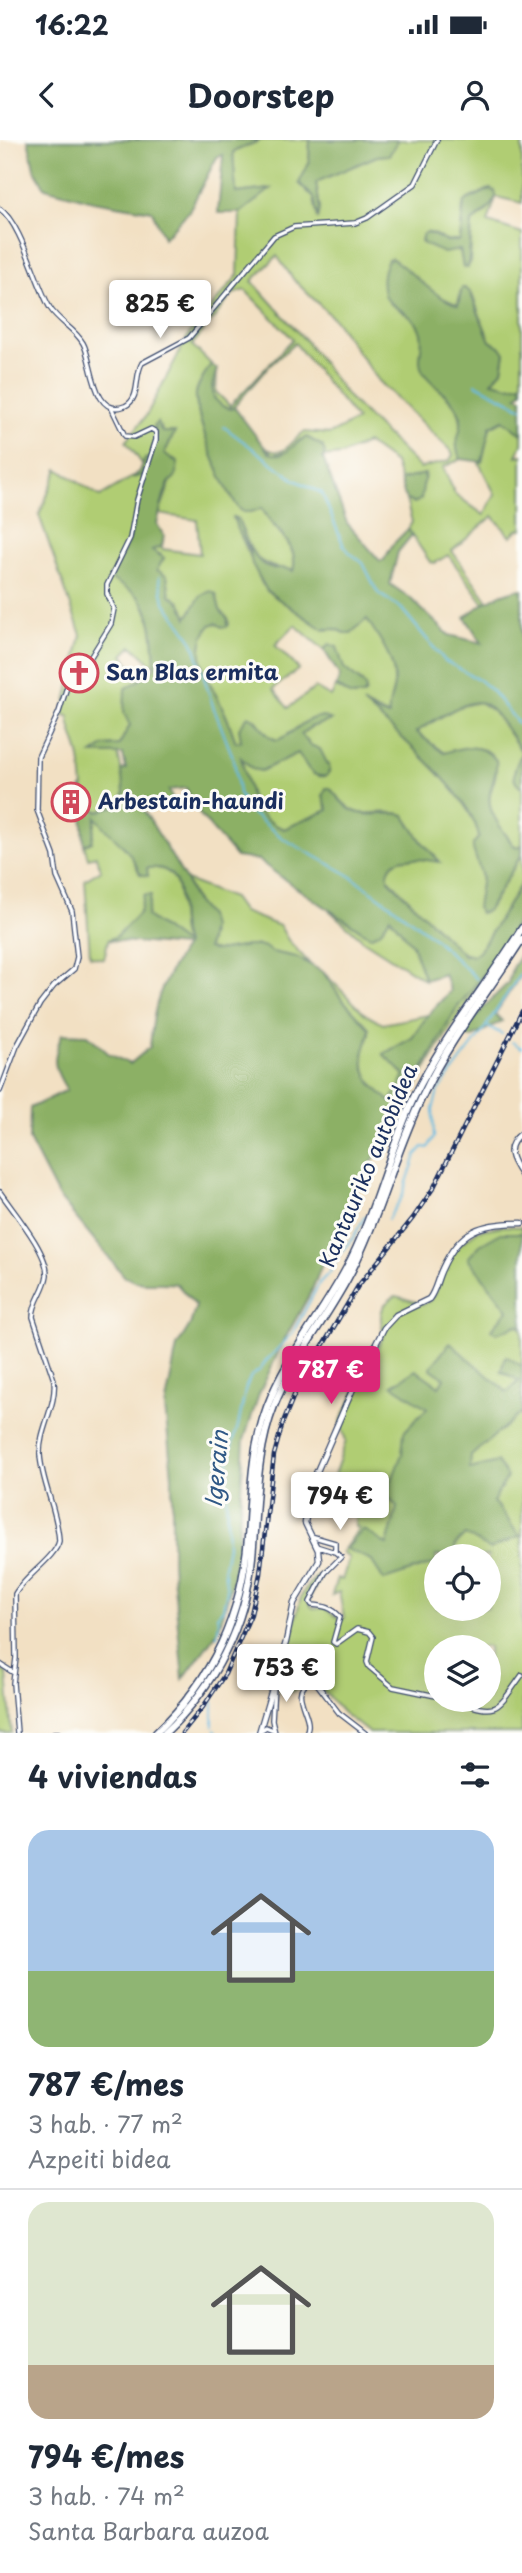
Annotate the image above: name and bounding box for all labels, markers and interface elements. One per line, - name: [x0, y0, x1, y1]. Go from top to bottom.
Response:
- text: 16:22: [35, 5, 109, 44]
- text: Doorstep: [188, 71, 334, 119]
- icon: back: [28, 76, 66, 114]
- icon: person: [456, 76, 494, 114]
- pin: 825 €: [111, 280, 209, 340]
- text: 825 €: [125, 285, 195, 320]
- church icon: San Blas ermita: [58, 652, 100, 694]
- place label: San Blas ermita: [106, 655, 279, 687]
- building icon: Arbestain-haundi: [50, 781, 92, 823]
- place label: Arbestain-haundi: [97, 784, 284, 816]
- street label: Kantauriko autobidea: [310, 1058, 425, 1272]
- pin: 787 €: [282, 1346, 380, 1406]
- text: 787 €: [298, 1351, 364, 1386]
- water label: Igerain: [195, 1428, 236, 1509]
- pin: 794 €: [291, 1472, 389, 1532]
- text: 794 €: [307, 1477, 373, 1512]
- map controls: [424, 1544, 501, 1712]
- button: locate: [424, 1544, 501, 1621]
- button: layers: [424, 1635, 501, 1712]
- pin: 753 €: [237, 1644, 335, 1704]
- text: 753 €: [253, 1649, 319, 1684]
- text: 4 viviendas: [28, 1753, 197, 1798]
- icon: filters: [456, 1756, 494, 1794]
- icon: home: [198, 1875, 324, 2001]
- text: 787 €/mes: [28, 2061, 184, 2106]
- text: 3 hab. · 77 m²: [28, 2106, 183, 2141]
- text: Azpeiti bidea: [28, 2141, 171, 2176]
- icon: home: [198, 2247, 324, 2373]
- text: 794 €/mes: [28, 2433, 184, 2478]
- text: 3 hab. · 74 m²: [28, 2478, 185, 2513]
- text: Santa Barbara auzoa: [28, 2513, 269, 2548]

